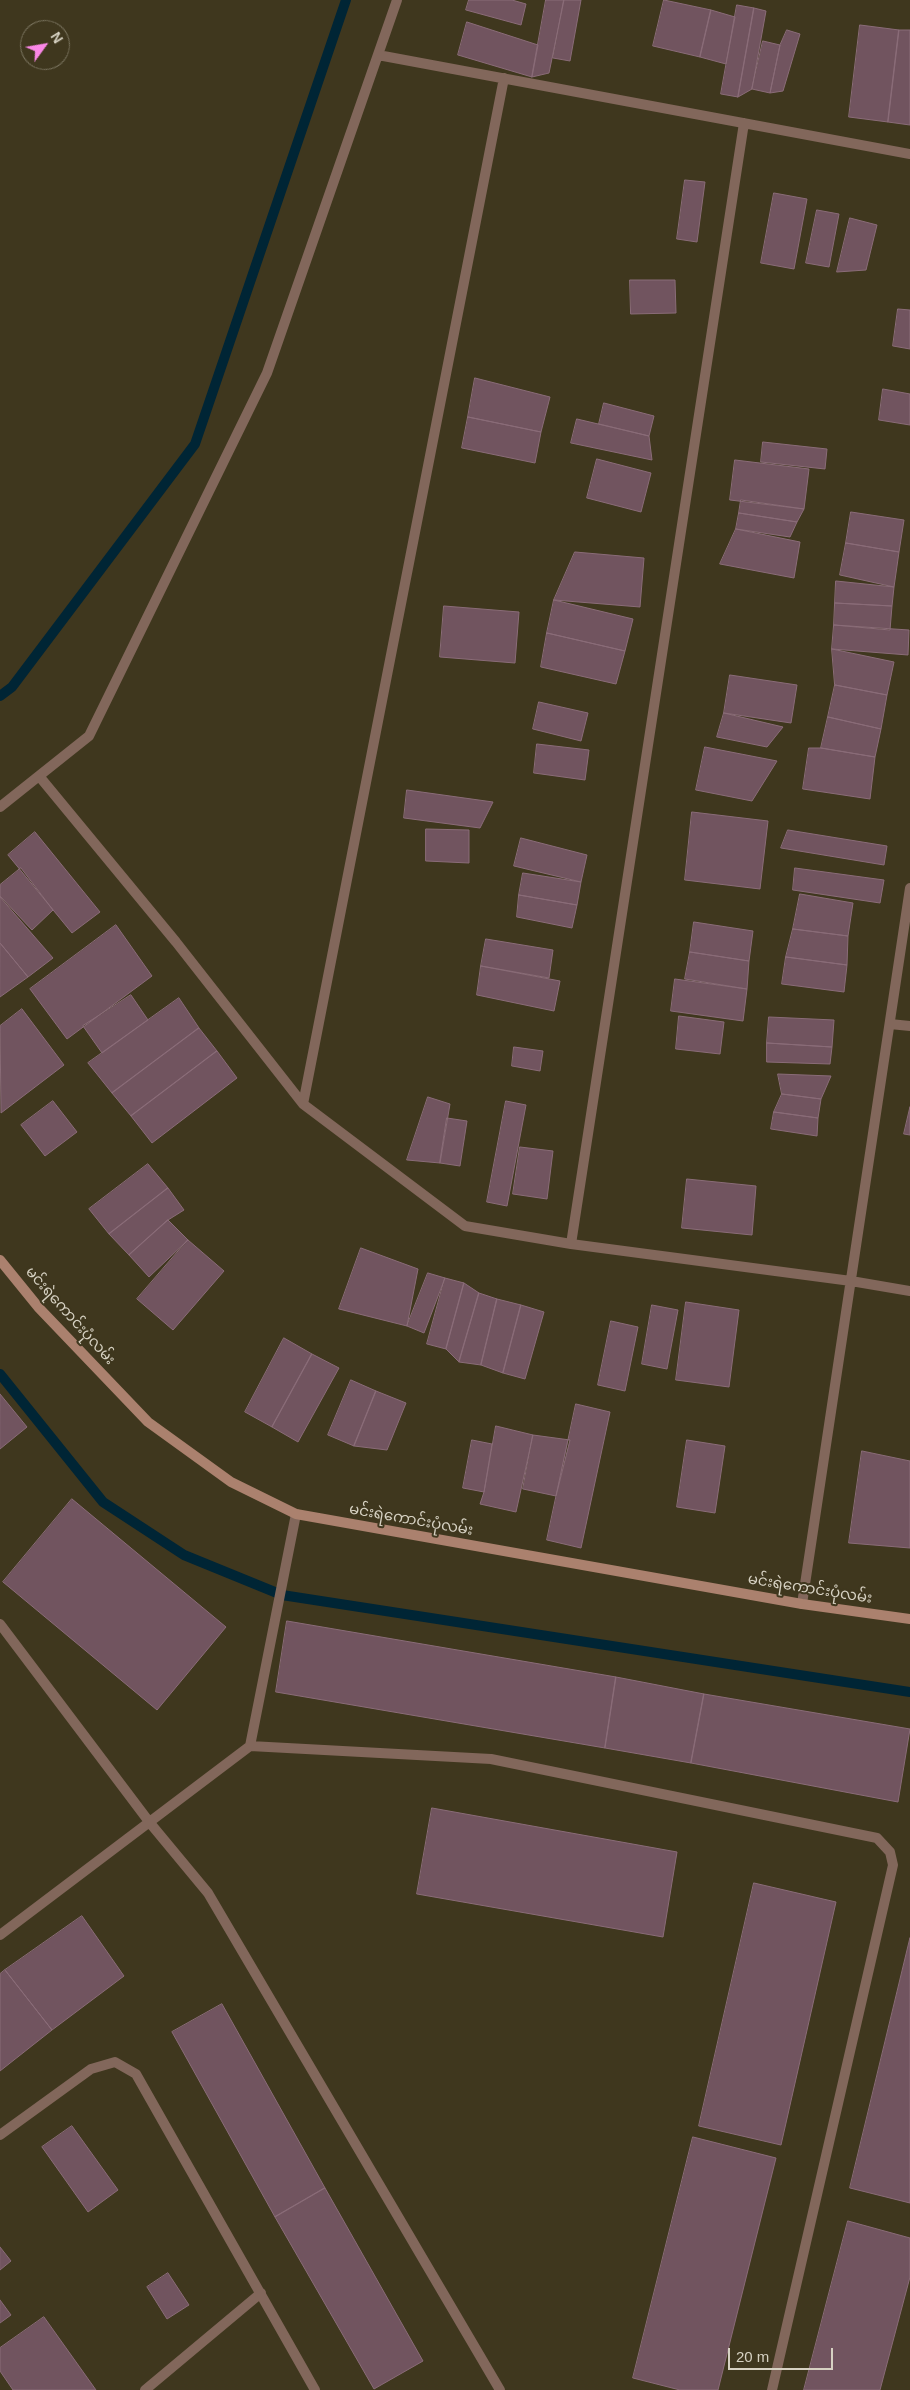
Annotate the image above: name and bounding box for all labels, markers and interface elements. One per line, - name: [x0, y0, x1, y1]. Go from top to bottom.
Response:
- north arrow: [20, 20, 70, 70]
- text: N: [47, 29, 66, 46]
- street label: မင်းရဲကောင်းပုံလမ်း: [21, 1263, 119, 1369]
- street label: မင်းရဲကောင်းပုံလမ်း: [348, 1500, 474, 1540]
- street label: မင်းရဲကောင်းပုံလမ်း: [747, 1570, 873, 1608]
- scale bar: [730, 2338, 835, 2370]
- text: 20 m: [736, 2348, 769, 2365]

